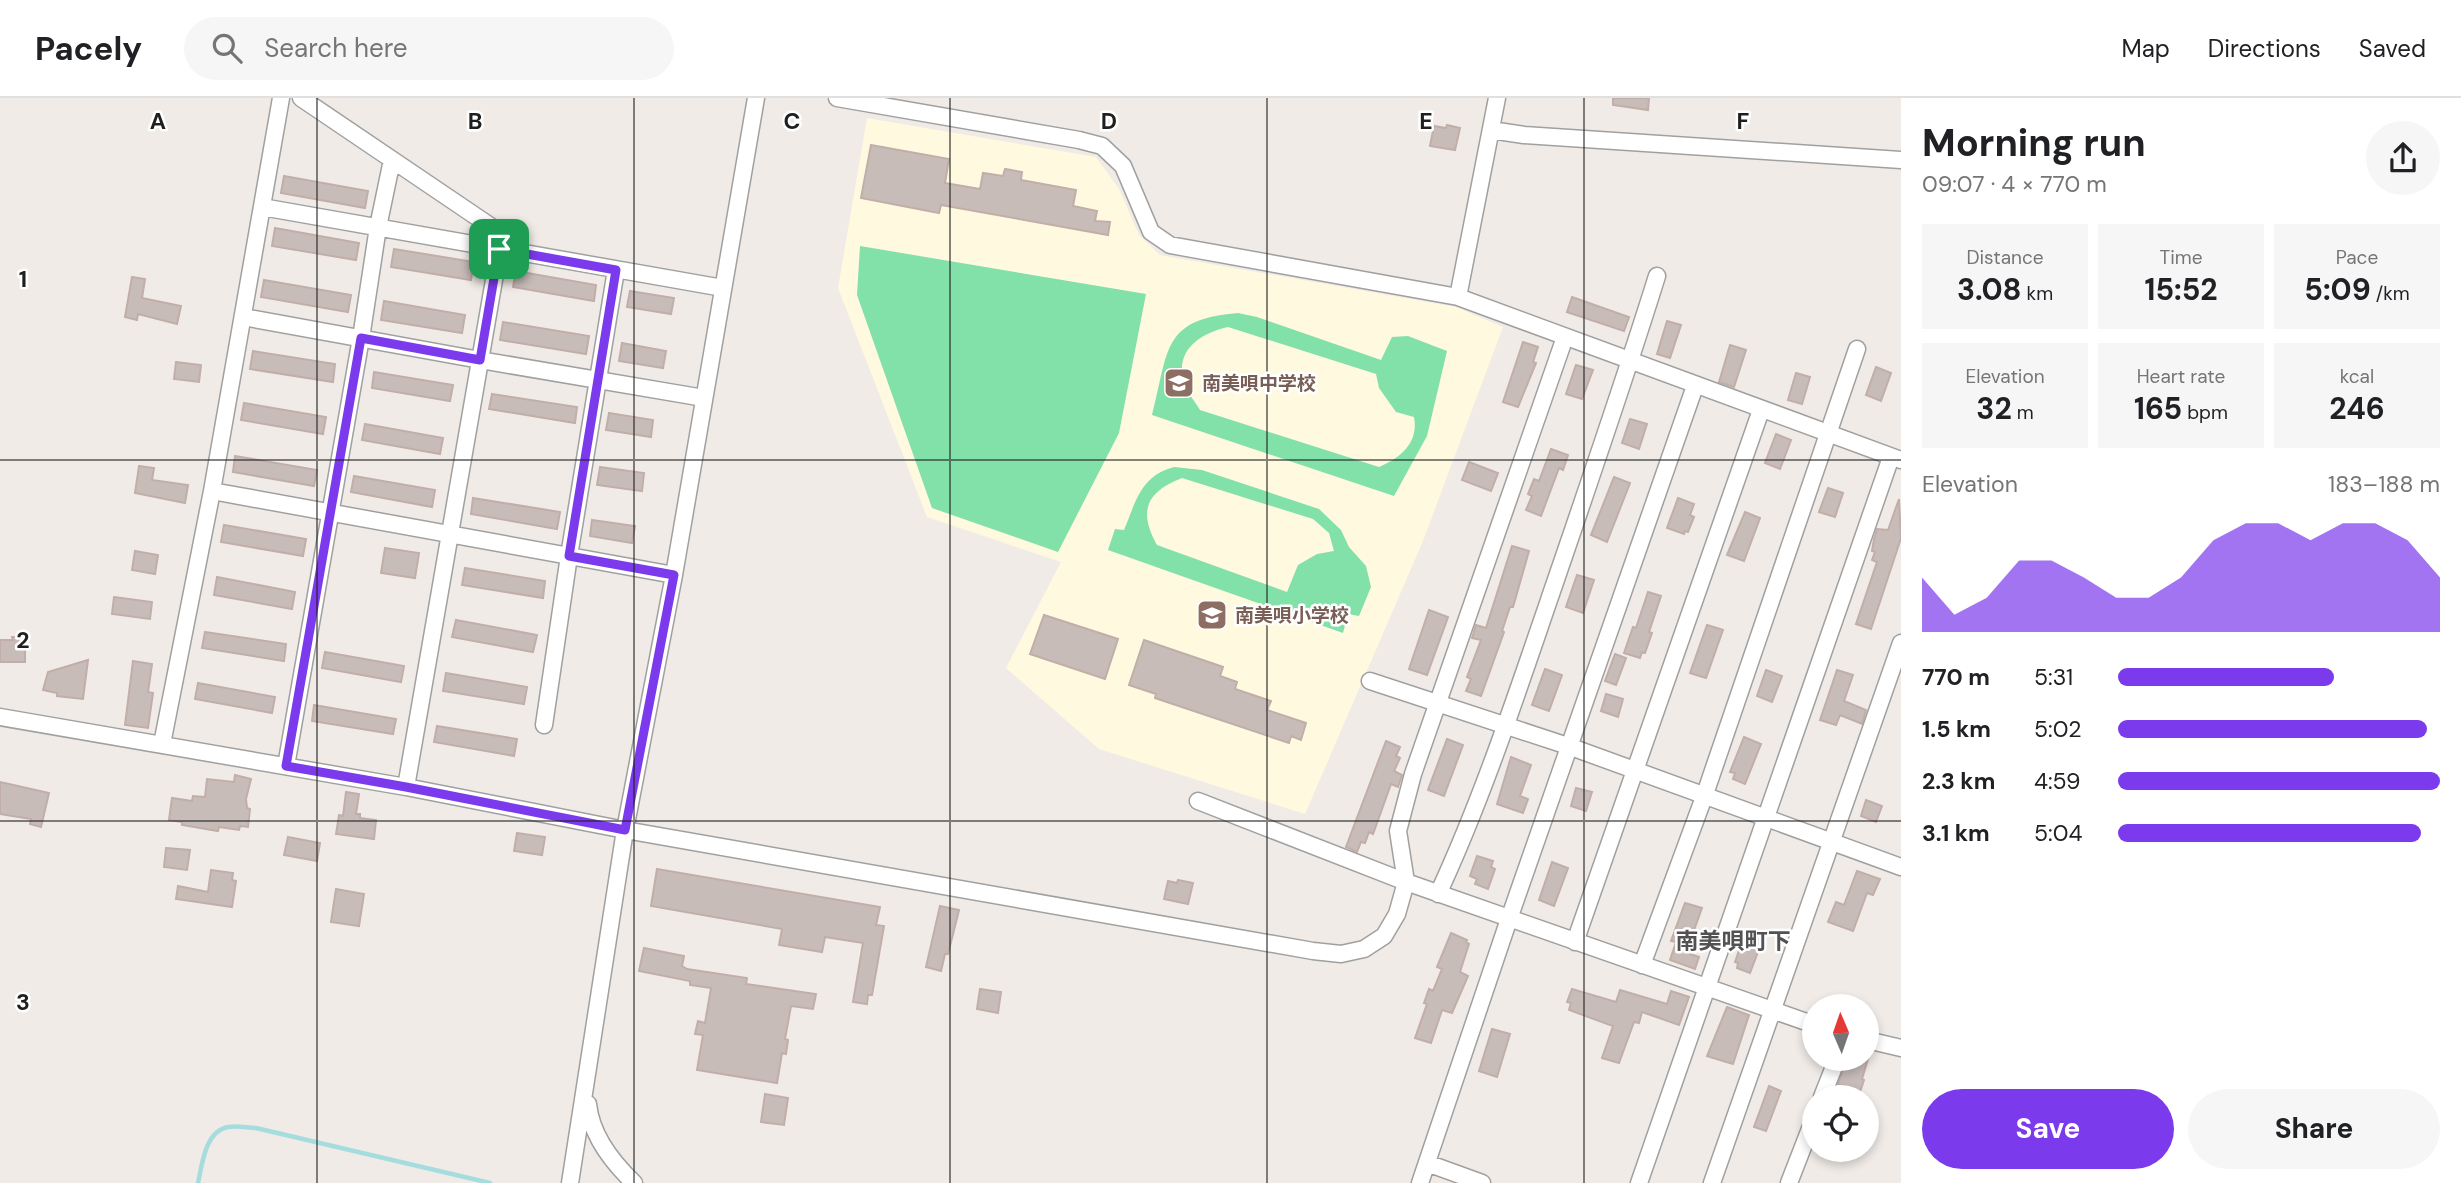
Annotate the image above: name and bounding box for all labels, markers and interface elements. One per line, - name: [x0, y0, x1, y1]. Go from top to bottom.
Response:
- search box: [184, 17, 674, 80]
- text: Pacely: [35, 27, 142, 70]
- icon: search: [208, 29, 246, 67]
- text: Search here: [264, 31, 408, 65]
- text: Map: [2122, 33, 2170, 64]
- text: Directions: [2208, 33, 2321, 64]
- text: Saved: [2359, 33, 2426, 64]
- text: A: [150, 106, 166, 136]
- text: B: [468, 106, 482, 136]
- text: C: [784, 106, 800, 136]
- text: D: [1101, 106, 1117, 136]
- text: E: [1419, 106, 1433, 136]
- text: F: [1737, 106, 1750, 136]
- text: Morning run: [1922, 118, 2146, 168]
- button: share: [2366, 121, 2440, 195]
- text: 09:07 · 4 × 770 m: [1922, 169, 2107, 199]
- pin: [469, 219, 529, 279]
- icon: arrive: [480, 230, 518, 268]
- text: Distance: [1966, 245, 2044, 270]
- text: Time: [2160, 245, 2202, 270]
- text: Pace: [2336, 245, 2378, 270]
- text: 1: [19, 264, 27, 294]
- text: 3.08: [1957, 270, 2022, 309]
- text: 15:52: [2145, 270, 2217, 309]
- text: 5:09: [2304, 270, 2371, 309]
- text: km: [2022, 281, 2053, 306]
- text: /km: [2371, 281, 2410, 306]
- text: Elevation: [1965, 364, 2045, 389]
- text: Heart rate: [2137, 364, 2225, 389]
- text: kcal: [2340, 364, 2374, 389]
- school or university icon: 南美唄中学校: [1162, 366, 1196, 400]
- place label: 南美唄中学校: [1202, 371, 1316, 396]
- text: 32: [1976, 389, 2012, 428]
- text: 165: [2134, 389, 2182, 428]
- text: 246: [2329, 389, 2385, 428]
- text: m: [2012, 400, 2034, 425]
- text: bpm: [2182, 400, 2228, 425]
- text: Elevation: [1922, 469, 2018, 499]
- text: 183–188 m: [2328, 469, 2440, 499]
- school or university icon: 南美唄小学校: [1195, 598, 1229, 632]
- place label: 南美唄小学校: [1235, 603, 1349, 628]
- text: 2: [16, 625, 30, 655]
- text: 770 m: [1922, 662, 1990, 692]
- text: 5:31: [2034, 662, 2073, 692]
- text: 1.5 km: [1922, 714, 1991, 744]
- text: 5:02: [2034, 714, 2081, 744]
- text: 2.3 km: [1922, 766, 1995, 796]
- text: 4:59: [2034, 766, 2080, 796]
- text: 3.1 km: [1922, 818, 1990, 848]
- text: 5:04: [2034, 818, 2082, 848]
- district label: 南美唄町下: [1676, 926, 1791, 956]
- text: 3: [16, 987, 30, 1017]
- north arrow: [1802, 994, 1880, 1071]
- map controls: [1802, 994, 1879, 1162]
- button: locate: [1802, 1085, 1879, 1162]
- button: Save: [1922, 1089, 2174, 1169]
- button: Share: [2188, 1089, 2440, 1169]

